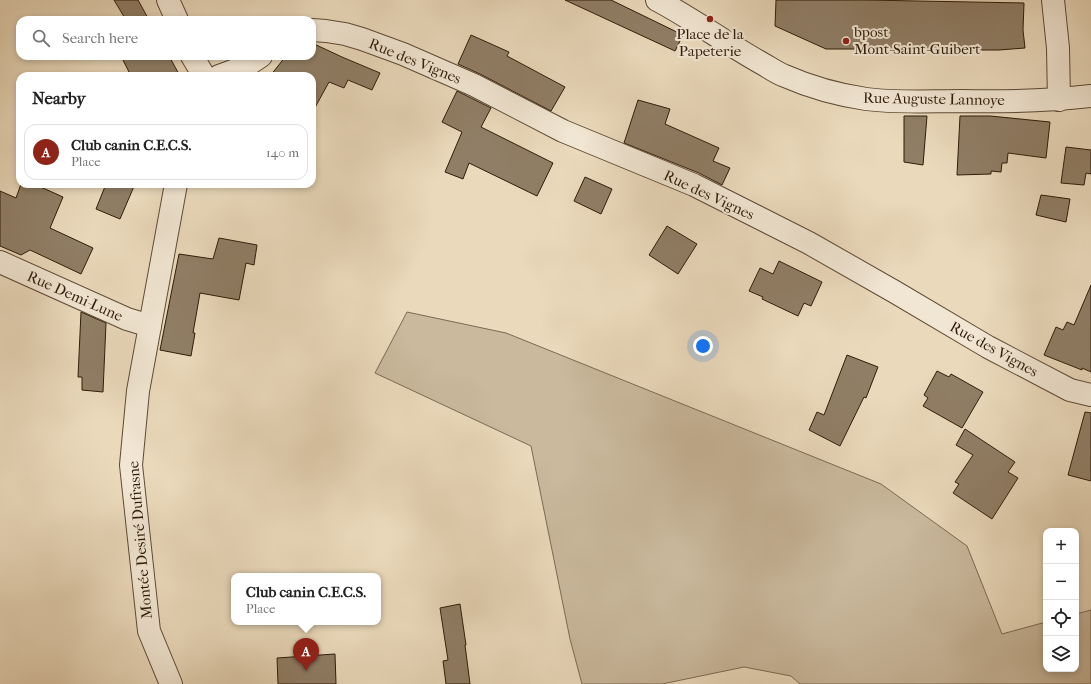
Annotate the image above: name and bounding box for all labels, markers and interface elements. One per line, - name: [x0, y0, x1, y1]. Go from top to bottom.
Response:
- marker: Place de la Papeterie: [705, 14, 715, 24]
- search box: [16, 16, 316, 60]
- place label: bpost Mont-Saint-Guibert: [853, 23, 981, 58]
- place label: Place de la Papeterie: [676, 25, 745, 60]
- icon: search: [30, 27, 52, 49]
- text: Search here: [62, 29, 138, 47]
- street label: Rue des Vignes: [366, 34, 464, 88]
- marker: bpost Mont-Saint-Guibert: [841, 36, 851, 46]
- text: Nearby: [32, 88, 86, 108]
- street label: Rue Auguste Lannoye: [863, 89, 1006, 109]
- text: Club canin C.E.C.S.: [71, 136, 191, 154]
- text: A: [42, 145, 50, 160]
- text: 140 m: [266, 145, 299, 160]
- text: Place: [71, 154, 101, 169]
- street label: Rue des Vignes: [661, 166, 758, 224]
- street label: Rue Demi-Lune: [24, 267, 126, 325]
- street label: Rue des Vignes: [947, 317, 1042, 381]
- your location: [693, 336, 713, 356]
- street label: Montée Desiré Dufrasne: [124, 460, 156, 620]
- map controls: [1043, 528, 1079, 672]
- button: +: [1043, 528, 1079, 564]
- button: −: [1043, 564, 1079, 600]
- popup: [231, 573, 381, 625]
- text: Club canin C.E.C.S.: [246, 583, 366, 601]
- button: locate: [1043, 600, 1079, 636]
- text: Place: [246, 601, 275, 616]
- button: layers: [1043, 636, 1079, 672]
- pin: A: [293, 638, 319, 671]

